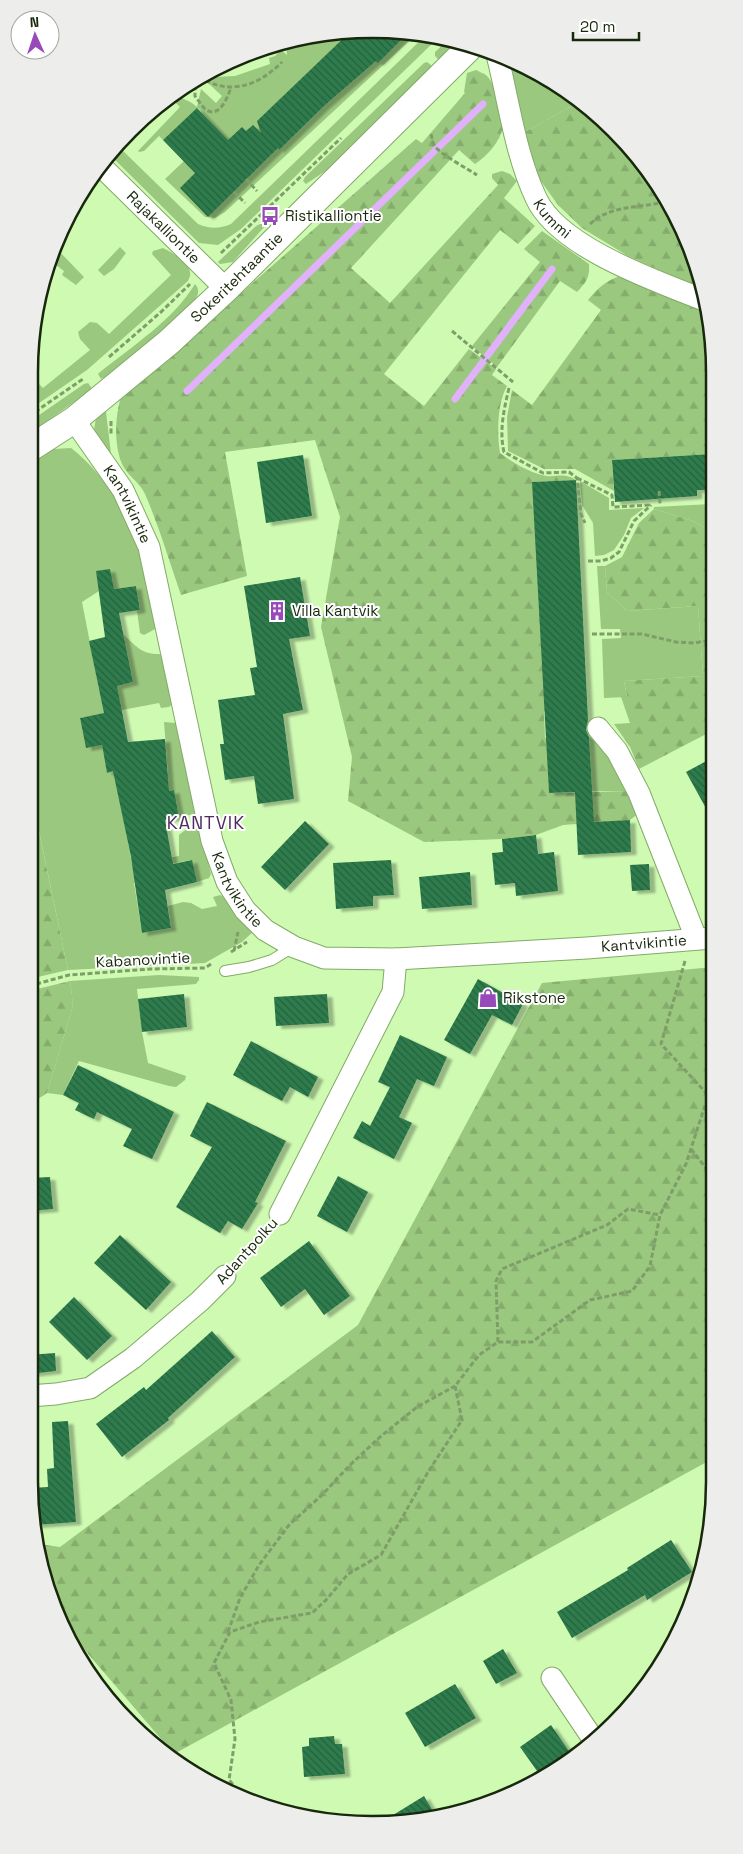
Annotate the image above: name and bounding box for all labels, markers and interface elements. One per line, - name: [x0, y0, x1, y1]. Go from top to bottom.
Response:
- north arrow: [10, 10, 60, 60]
- scale bar: [573, 10, 639, 42]
- text: N: [29, 13, 39, 31]
- text: 20 m: [580, 17, 615, 36]
- street label: Rajakalliontie: [123, 187, 205, 268]
- street label: Kummi: [529, 195, 575, 242]
- bus stop icon: Ristikalliontie: [259, 205, 281, 227]
- place label: Ristikalliontie: [285, 206, 382, 225]
- street label: Sokeritehtaantie: [186, 228, 287, 326]
- street label: Kantvikintie: [99, 461, 156, 546]
- building icon: Villa Kantvik: [266, 600, 288, 622]
- place label: Villa Kantvik: [292, 601, 378, 620]
- district label: KANTVIK: [167, 811, 245, 834]
- street label: Kantvikintie: [208, 849, 267, 931]
- street label: Kantvikintie: [600, 930, 687, 956]
- street label: Kabanovintie: [95, 948, 191, 971]
- shop icon: Rikstone: [477, 987, 499, 1009]
- place label: Rikstone: [503, 988, 566, 1007]
- street label: Adantpolku: [212, 1213, 282, 1288]

